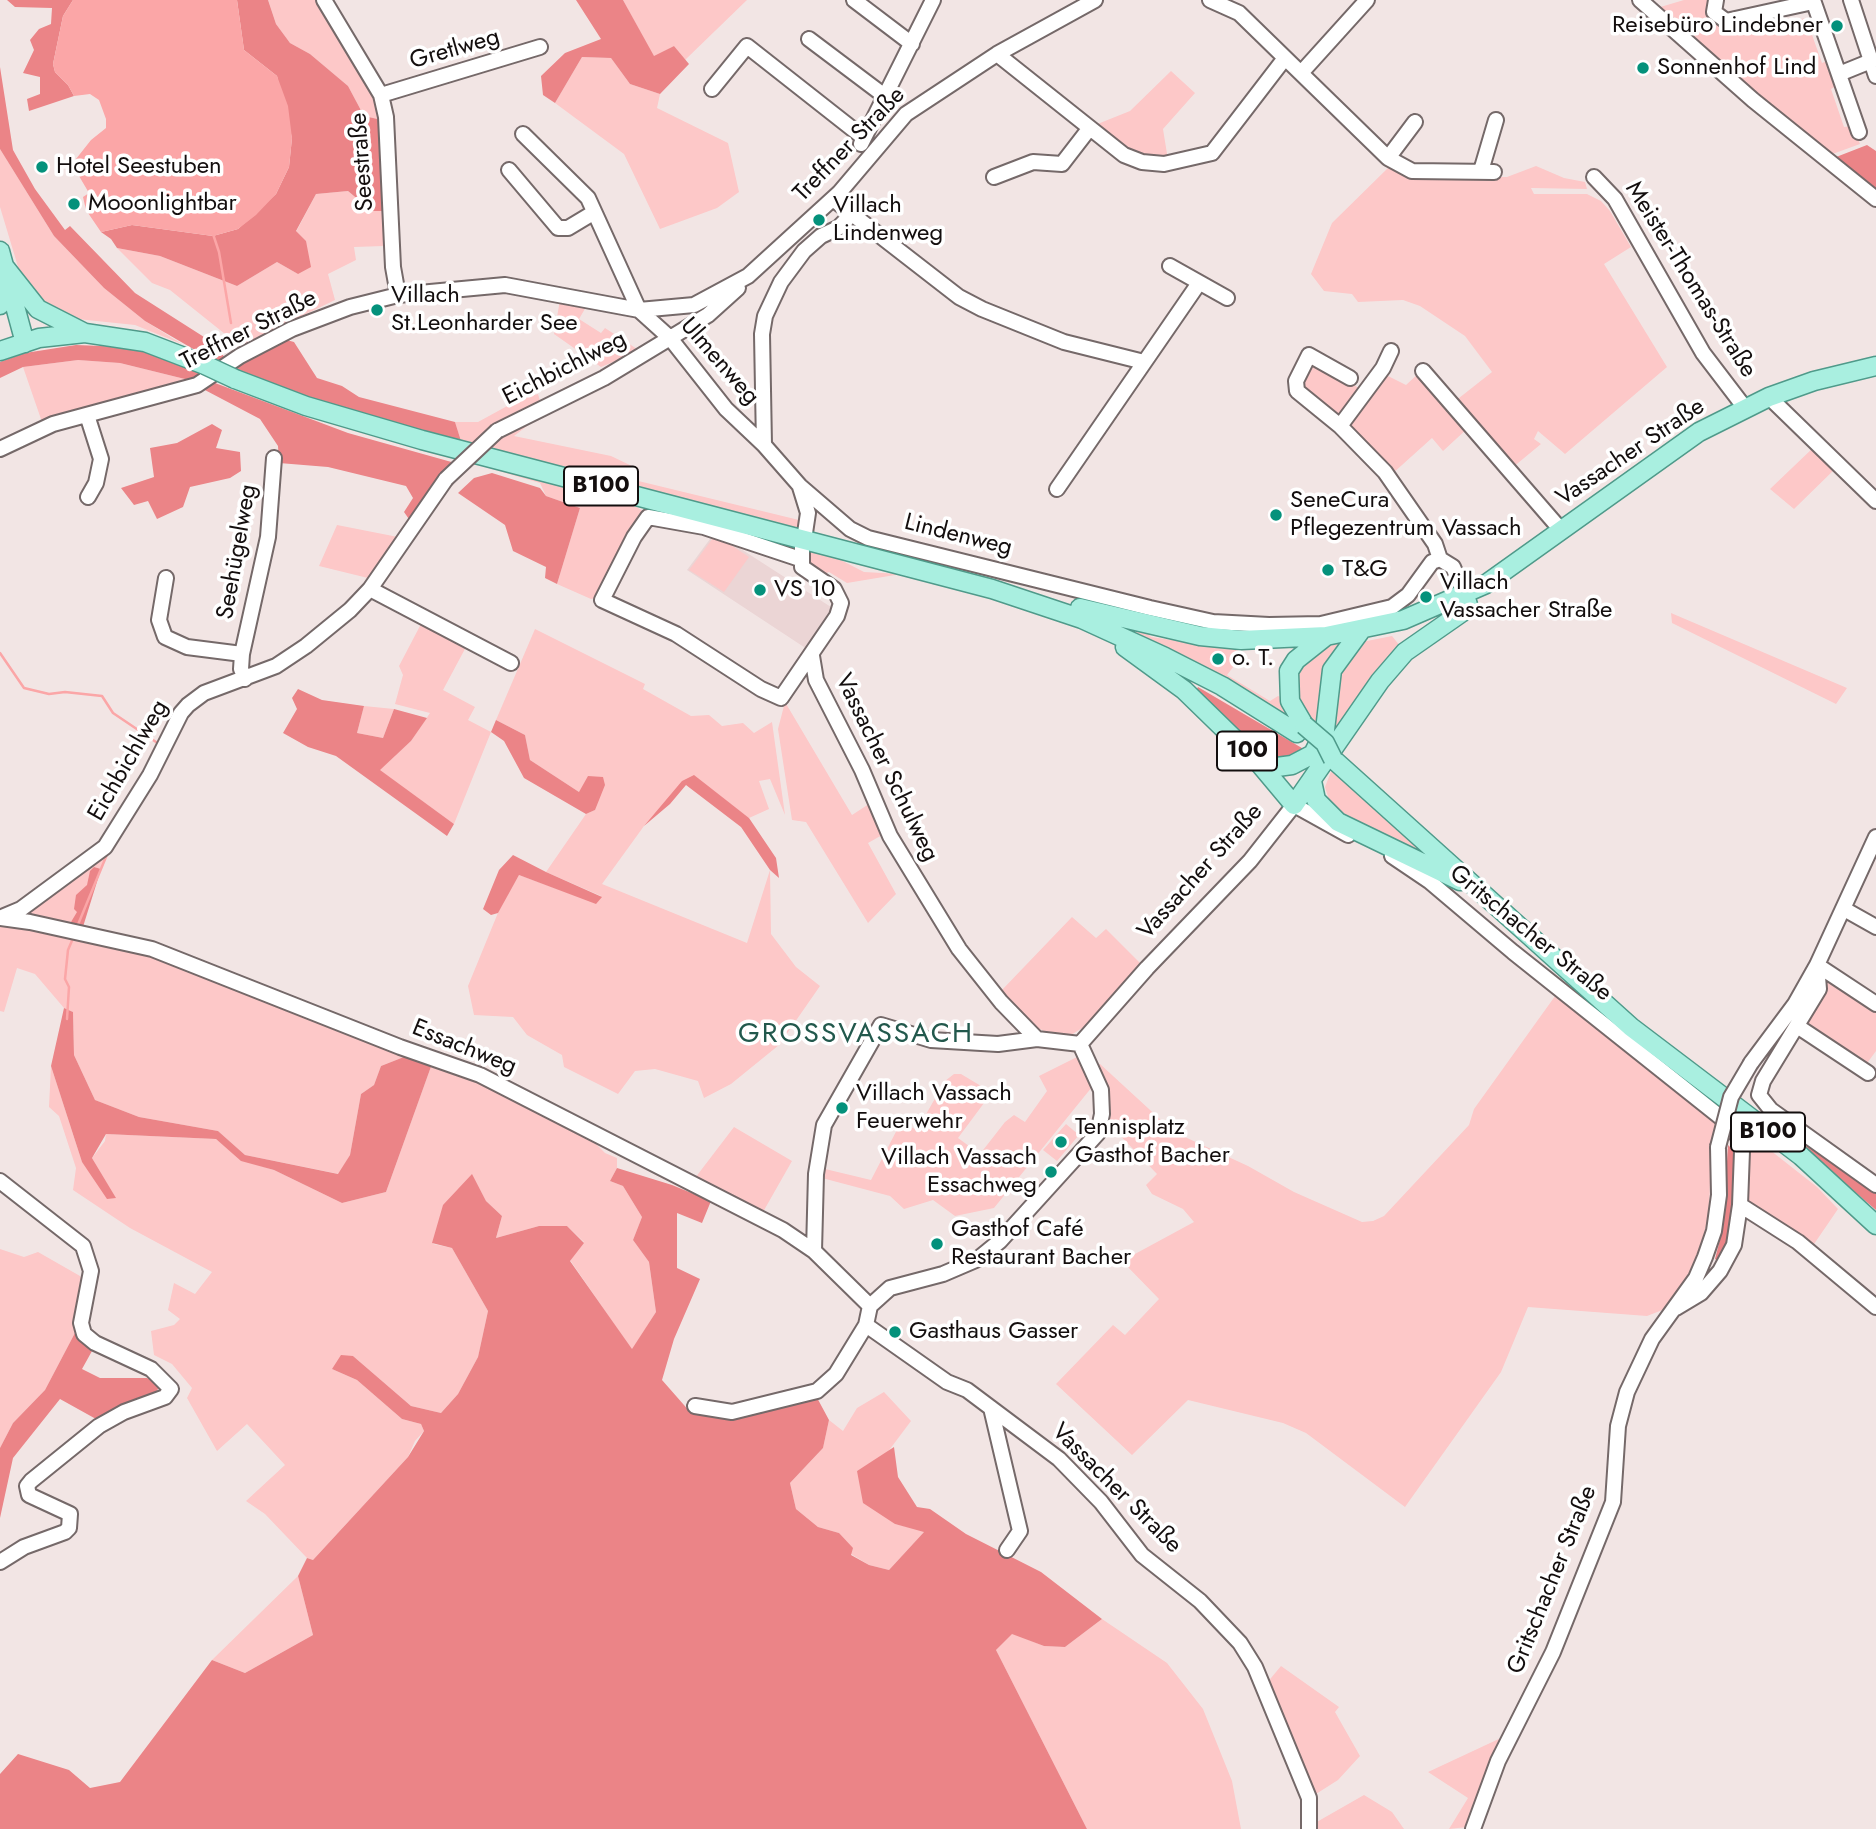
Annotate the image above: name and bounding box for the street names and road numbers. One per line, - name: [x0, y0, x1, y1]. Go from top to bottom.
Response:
- street label: Gretlweg: [407, 23, 503, 77]
- street label: Treffner Straße: [788, 82, 912, 208]
- street label: Seestraße: [345, 112, 381, 212]
- street label: Meister-Thomas-Straße: [1618, 177, 1762, 383]
- street label: Treffner Straße: [176, 285, 322, 377]
- street label: Ulmenweg: [673, 313, 765, 411]
- street label: Eichbichlweg: [498, 326, 632, 412]
- street label: Vassacher Straße: [1552, 393, 1710, 513]
- road number: B100: [564, 466, 638, 506]
- street label: Seehügelweg: [212, 482, 264, 622]
- street label: Lindenweg: [901, 509, 1015, 563]
- street label: Vassacher Schulweg: [828, 670, 944, 866]
- street label: Eichbichlweg: [83, 695, 175, 827]
- road number: 100: [1217, 732, 1277, 771]
- street label: Vassacher Straße: [1133, 798, 1269, 946]
- street label: Gritschacher Straße: [1443, 860, 1617, 1008]
- street label: Essachweg: [408, 1014, 520, 1082]
- road number: B100: [1731, 1112, 1805, 1152]
- street label: Vassacher Straße: [1045, 1418, 1187, 1560]
- street label: Gritschacher Straße: [1502, 1482, 1604, 1678]

